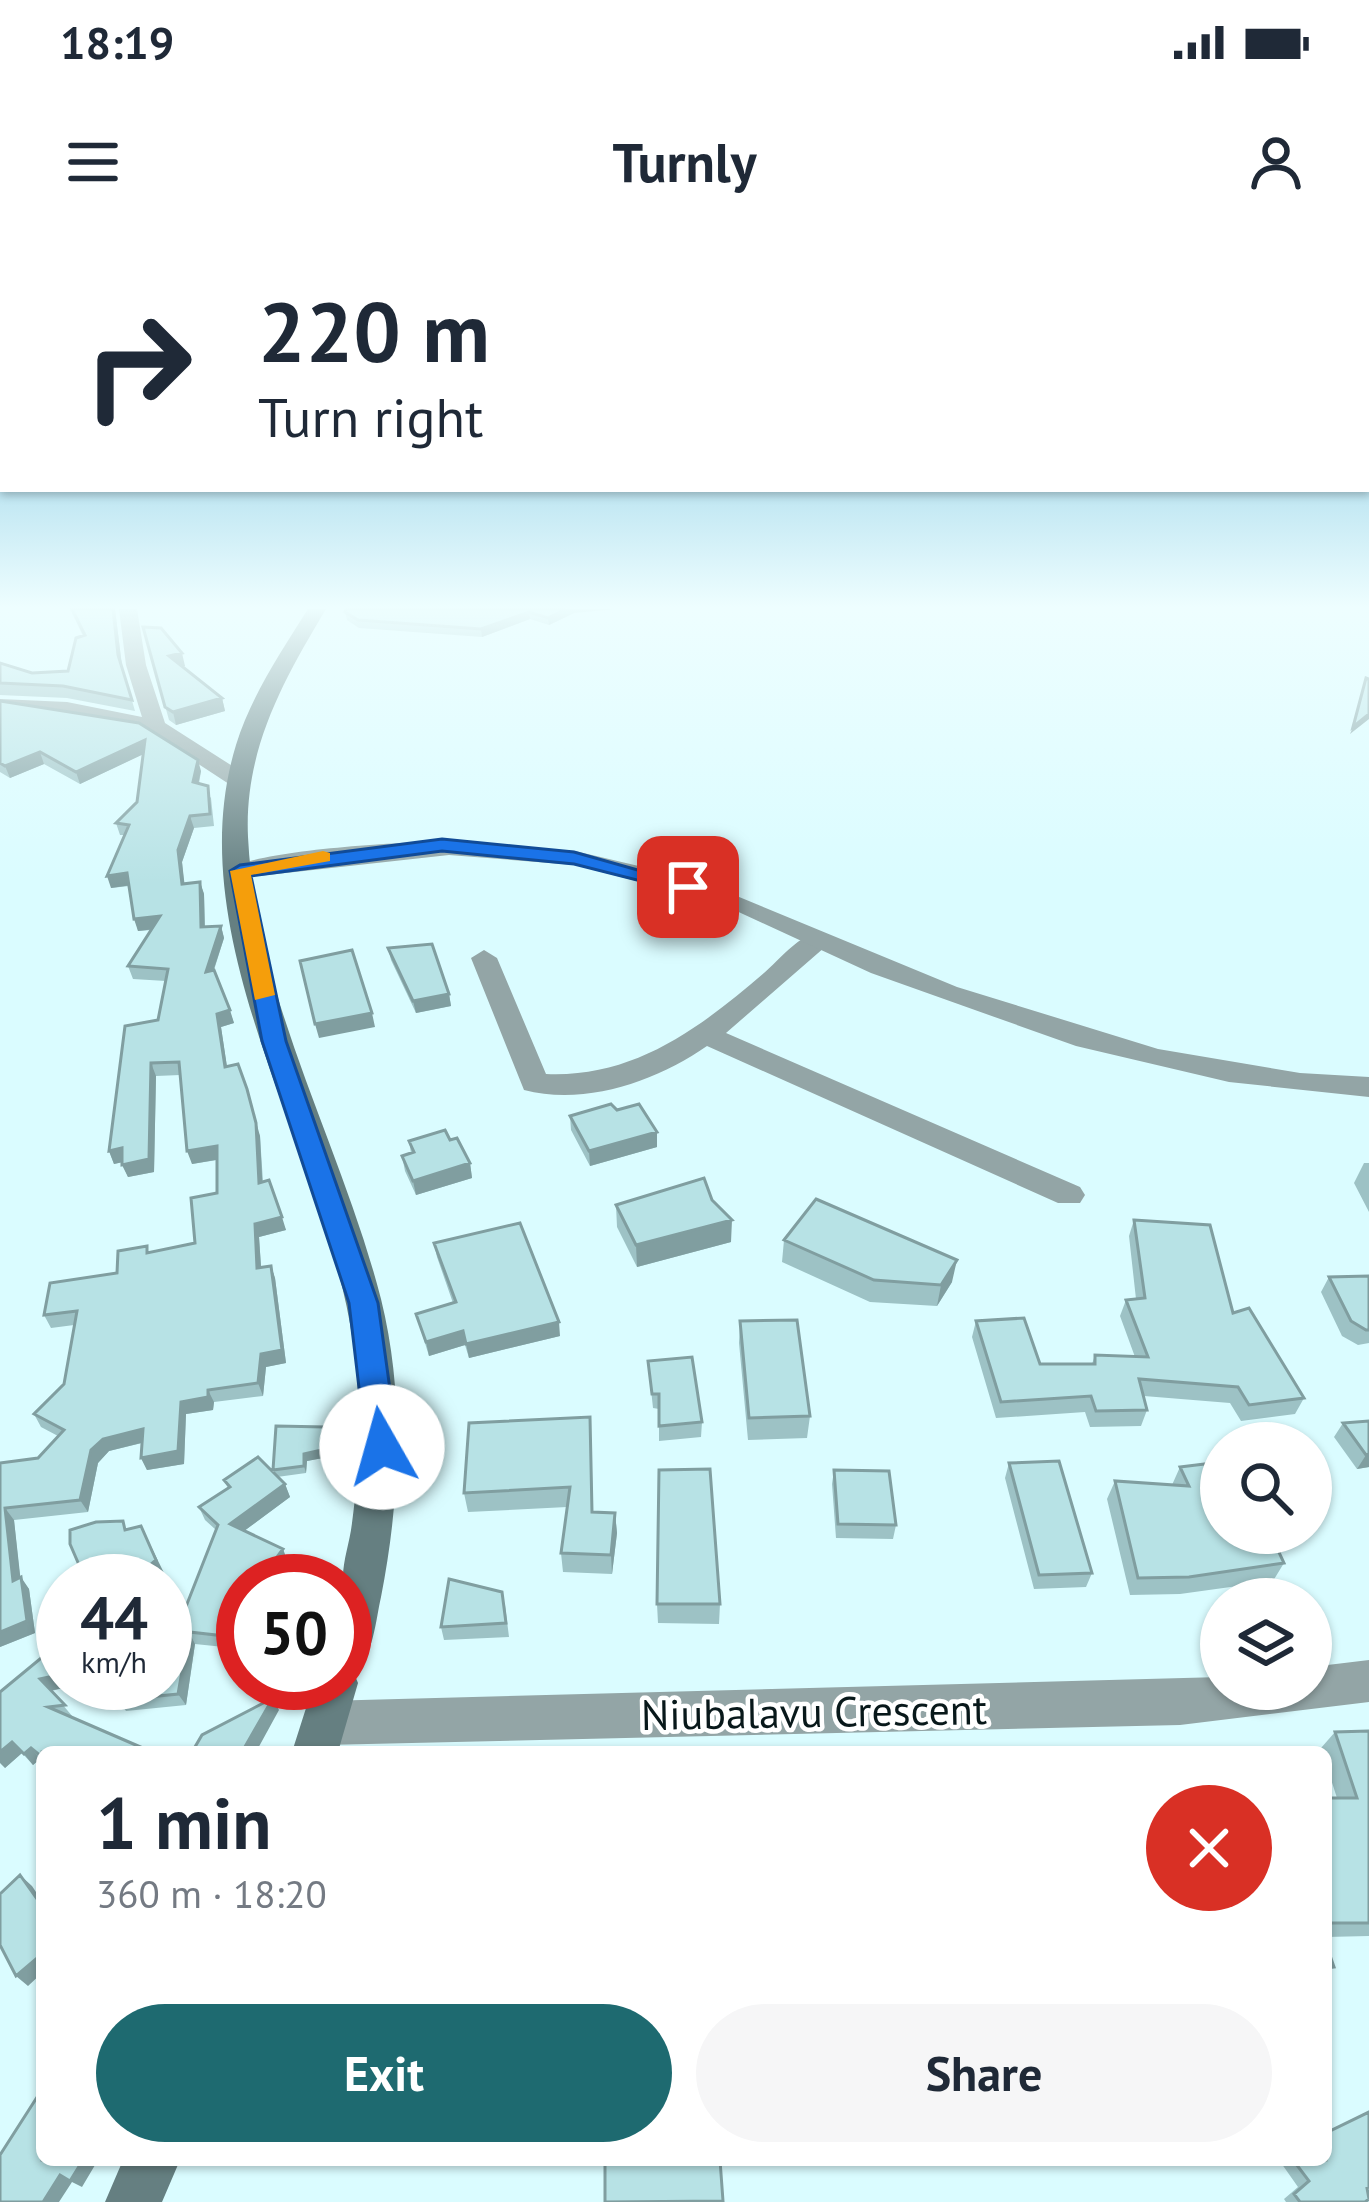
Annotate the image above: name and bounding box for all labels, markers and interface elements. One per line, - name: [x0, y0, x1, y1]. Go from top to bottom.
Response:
- text: 18:19: [60, 13, 174, 71]
- text: Turnly: [612, 127, 757, 197]
- icon: menu: [60, 129, 126, 195]
- icon: person: [1243, 129, 1309, 195]
- text: 220 m: [258, 276, 490, 385]
- icon: right: [60, 288, 216, 444]
- text: Turn right: [258, 382, 483, 452]
- pin: [637, 836, 739, 938]
- icon: arrive: [655, 854, 721, 920]
- position arrow: [319, 1384, 445, 1510]
- map controls: [1200, 1422, 1332, 1710]
- button: search: [1200, 1422, 1332, 1554]
- speed limit sign: 50: [216, 1554, 372, 1710]
- text: 44: [80, 1578, 148, 1656]
- button: layers: [1200, 1578, 1332, 1710]
- text: km/h: [81, 1642, 147, 1681]
- street label: Niubalavu Crescent: [641, 1681, 987, 1742]
- text: 1 min: [96, 1776, 272, 1869]
- button: close: [1146, 1785, 1272, 1911]
- text: 360 m · 18:20: [96, 1868, 327, 1919]
- button: Exit: [96, 2004, 672, 2142]
- button: Share: [696, 2004, 1272, 2142]

